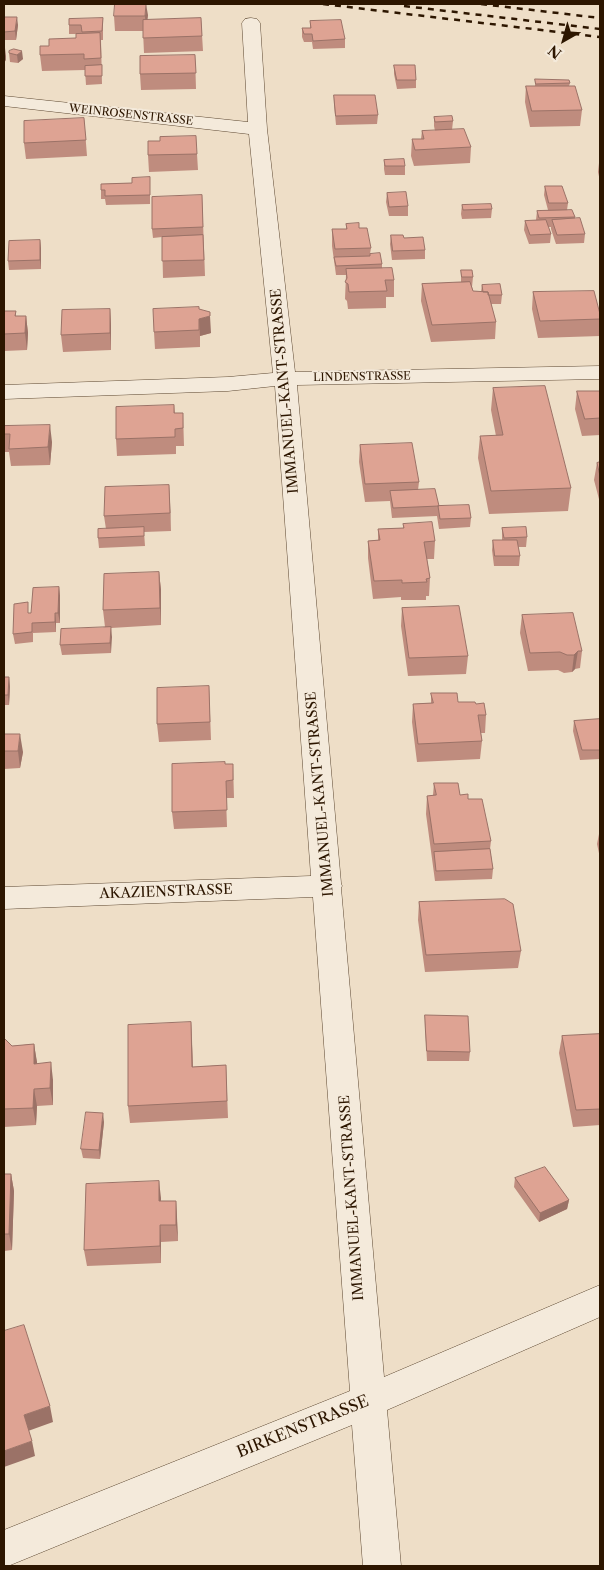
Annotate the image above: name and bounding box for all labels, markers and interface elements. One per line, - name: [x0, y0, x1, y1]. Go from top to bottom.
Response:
- north arrow: [539, 15, 589, 65]
- text: N: [544, 41, 565, 63]
- street label: WEINROSENSTRASSE: [68, 102, 194, 128]
- street label: IMMANUEL-KANT-STRASSE: [268, 288, 302, 494]
- street label: LINDENSTRASSE: [313, 370, 411, 384]
- street label: IMMANUEL-KANT-STRASSE: [303, 691, 337, 897]
- street label: AKAZIENSTRASSE: [99, 881, 233, 903]
- street label: IMMANUEL-KANT-STRASSE: [336, 1095, 368, 1301]
- street label: BIRKENSTRASSE: [234, 1392, 372, 1462]

